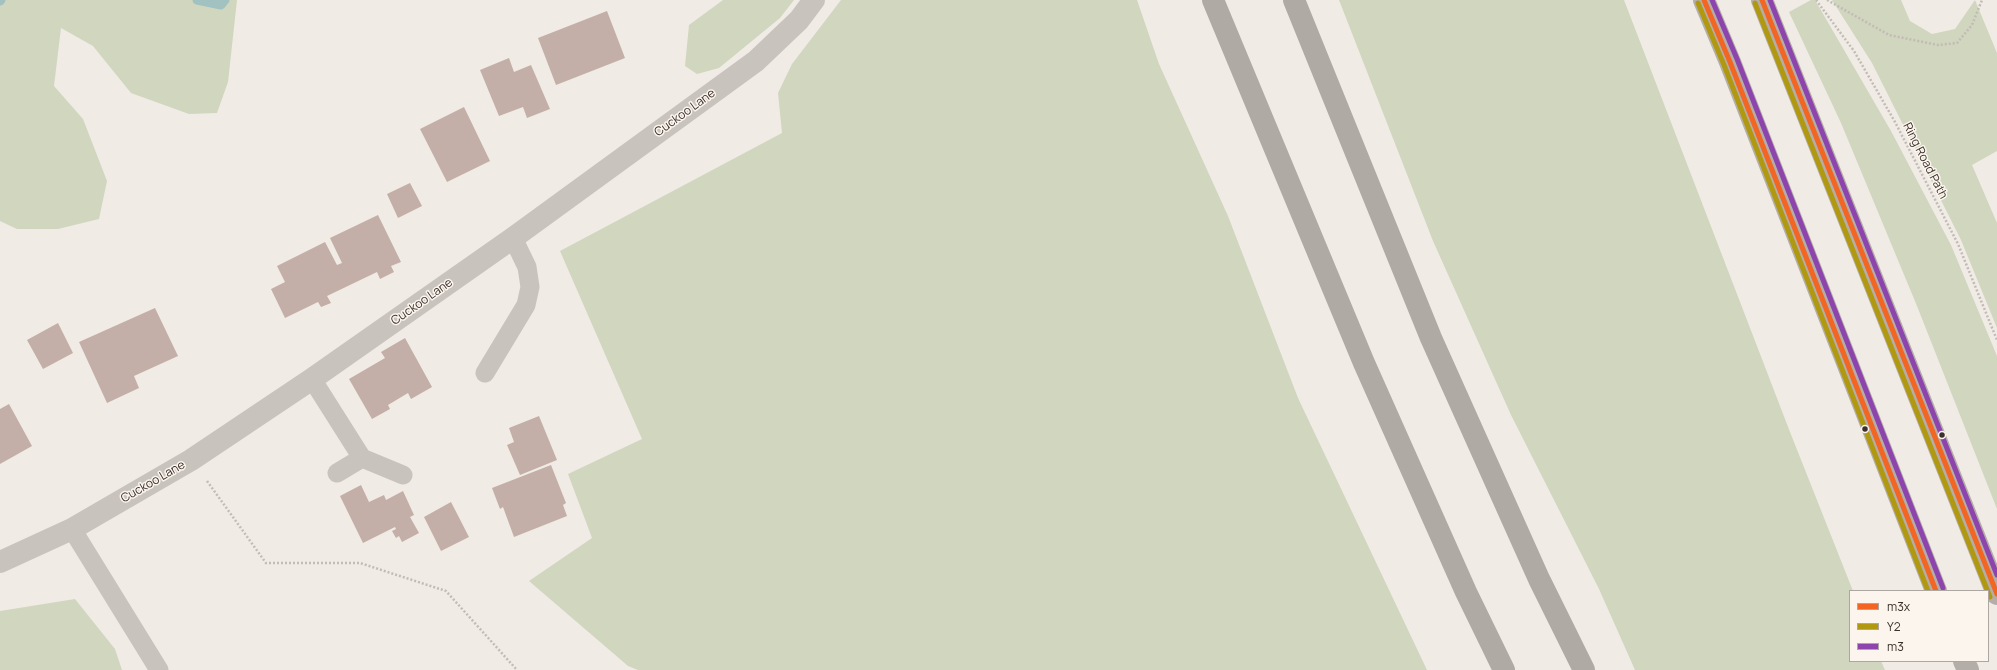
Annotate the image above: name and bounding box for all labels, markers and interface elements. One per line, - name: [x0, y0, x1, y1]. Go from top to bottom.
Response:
- street label: Cuckoo Lane: [652, 86, 718, 140]
- street label: Ring Road Path: [1900, 121, 1950, 201]
- street label: Cuckoo Lane: [389, 276, 455, 328]
- unlabelled marker: [1860, 424, 1870, 434]
- unlabelled marker: [1937, 430, 1947, 440]
- street label: Cuckoo Lane: [118, 458, 188, 506]
- legend: [1849, 590, 1989, 662]
- text: m3x: [1887, 598, 1910, 615]
- text: Y2: [1887, 618, 1901, 635]
- text: m3: [1887, 638, 1904, 655]

